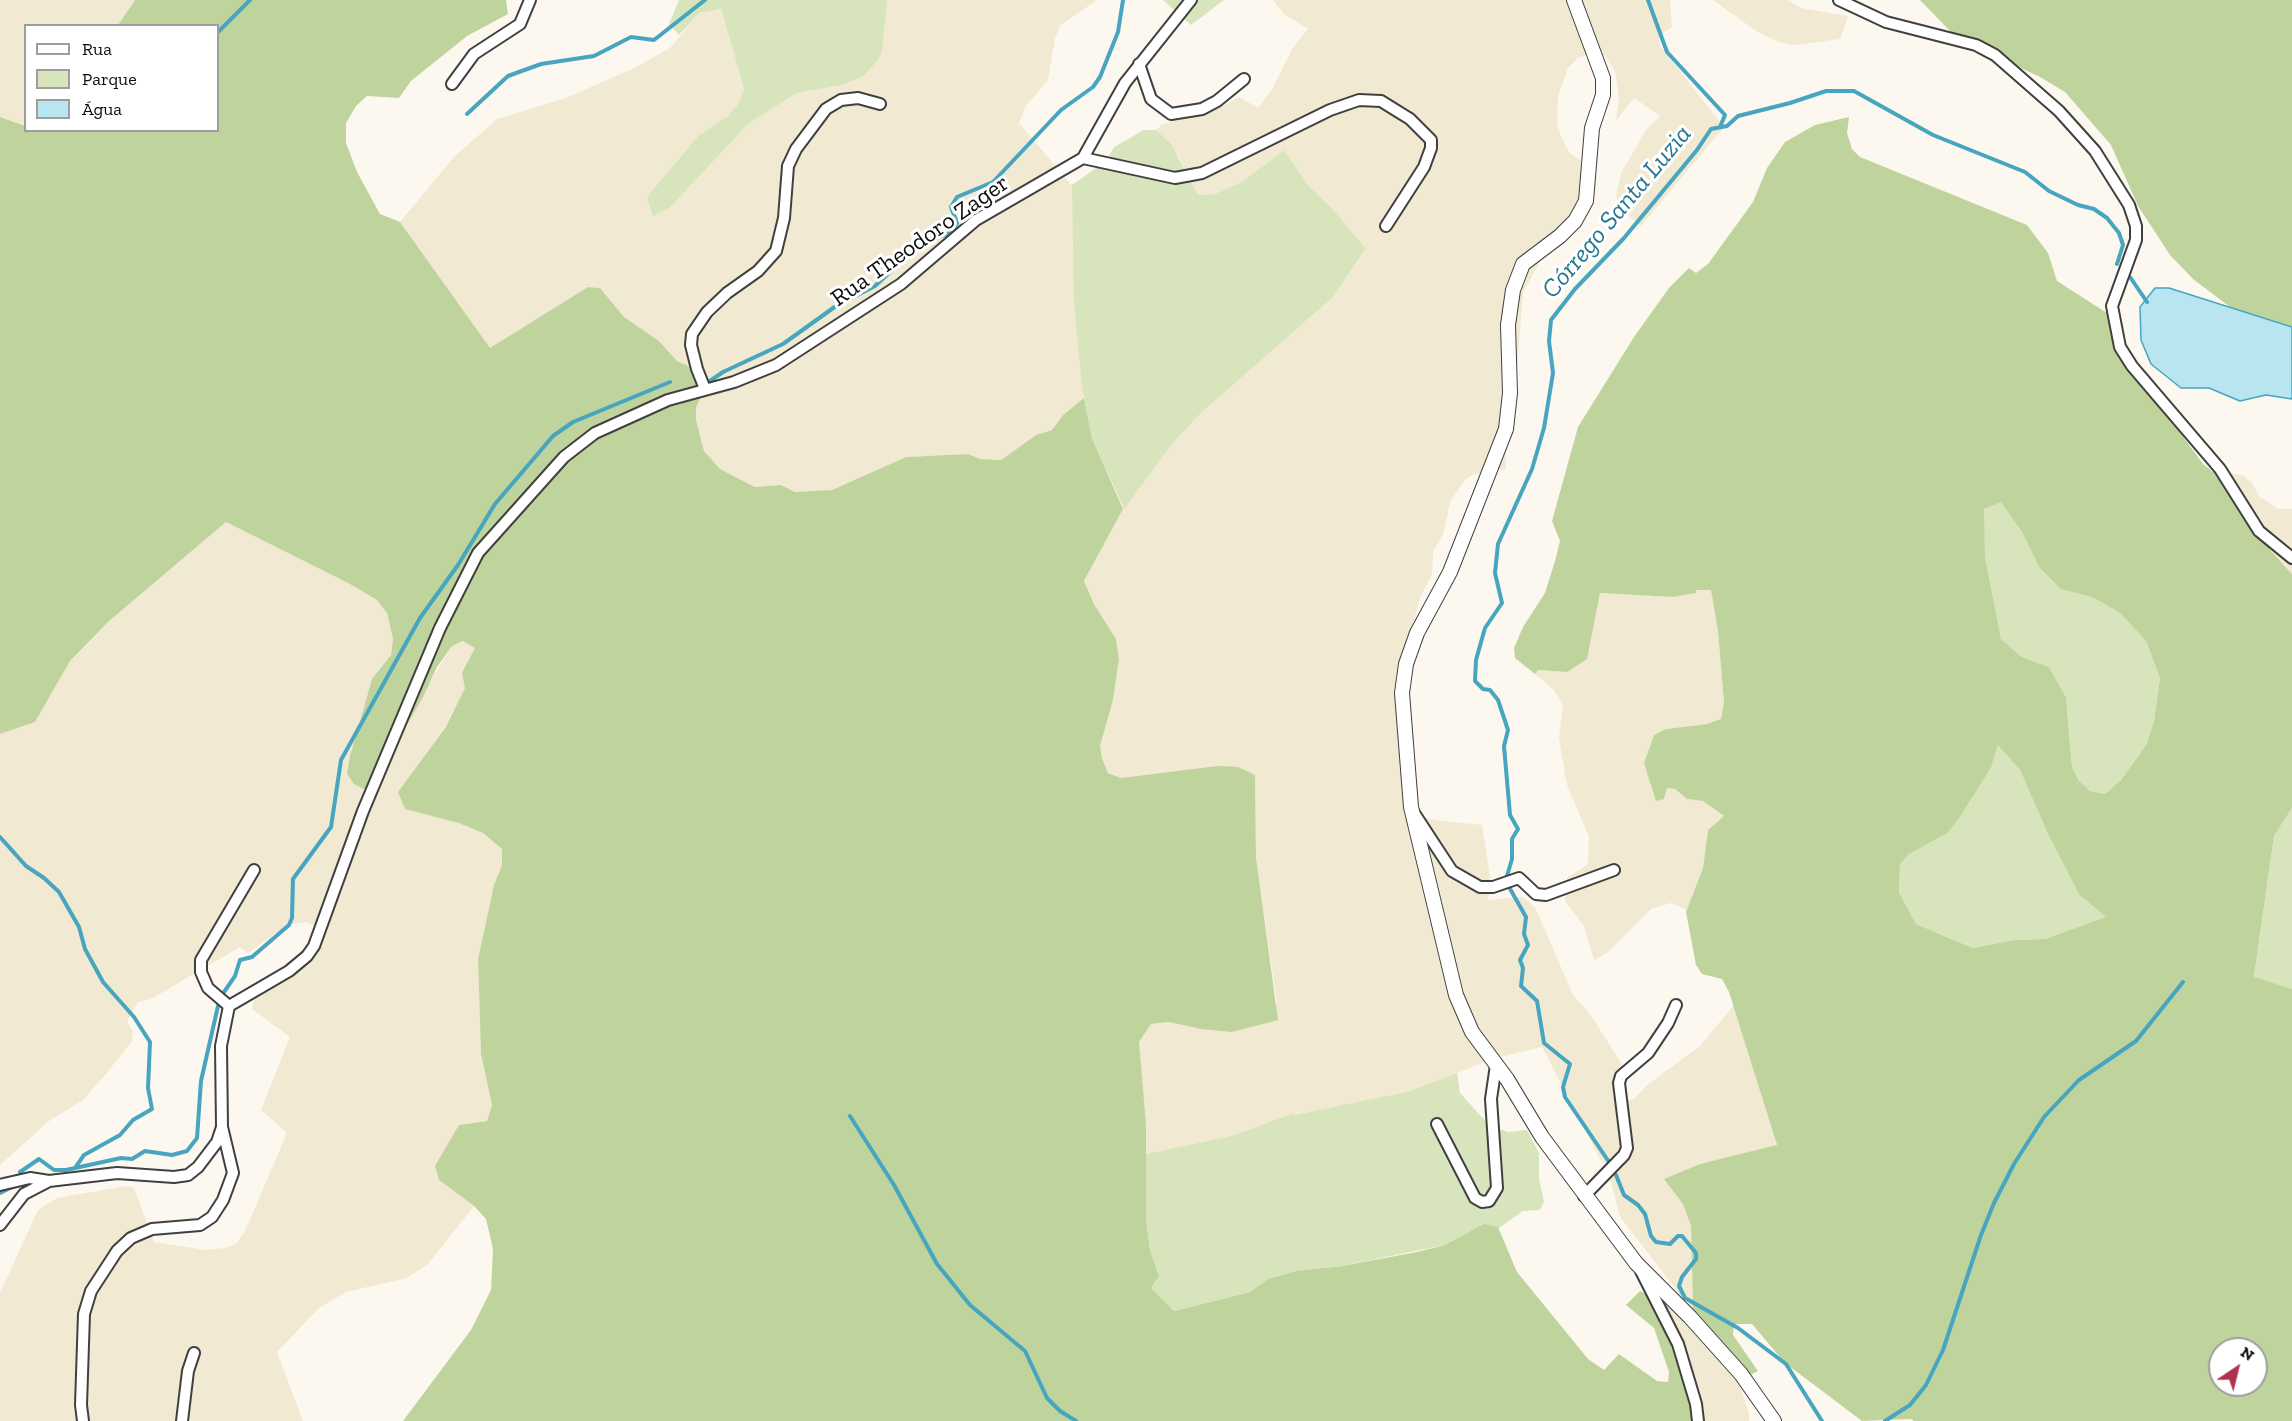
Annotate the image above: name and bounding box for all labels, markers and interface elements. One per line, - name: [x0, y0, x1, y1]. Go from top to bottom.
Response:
- legend: [24, 24, 219, 132]
- text: Rua: [82, 38, 112, 60]
- text: Parque: [82, 68, 137, 90]
- text: Água: [82, 98, 122, 120]
- water label: Córrego Santa Luzia: [1536, 119, 1698, 305]
- street label: Rua Theodoro Zager: [826, 169, 1014, 313]
- north arrow: [2208, 1337, 2268, 1397]
- text: N: [2237, 1342, 2258, 1365]

